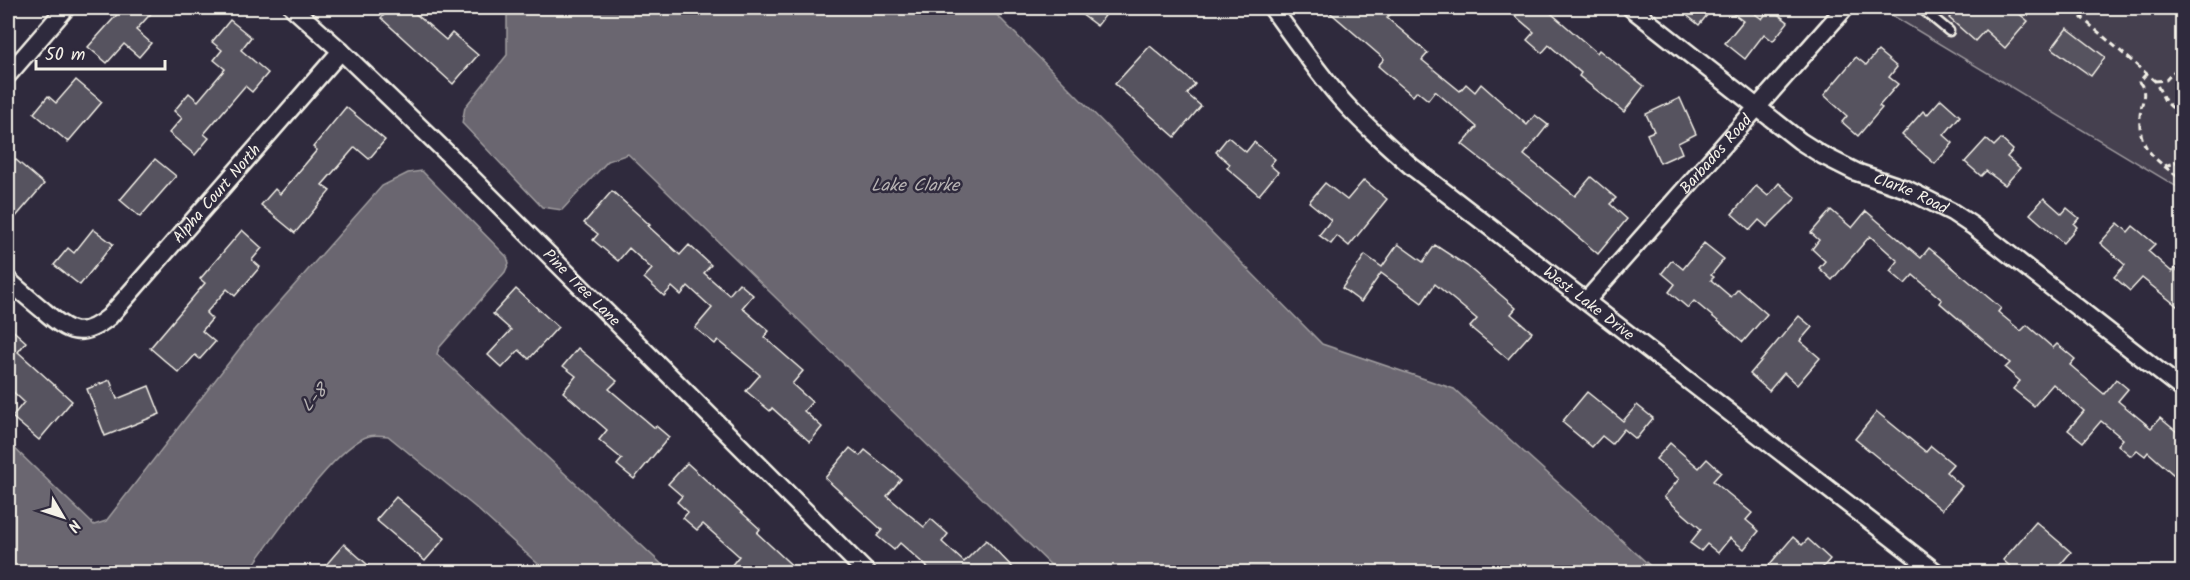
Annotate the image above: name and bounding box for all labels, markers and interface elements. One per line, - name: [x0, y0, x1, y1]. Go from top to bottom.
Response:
- scale bar: [36, 33, 165, 71]
- text: 50 m: [45, 41, 85, 70]
- street label: Barbados Road: [1673, 108, 1759, 200]
- street label: Alpha Court North: [166, 138, 267, 249]
- street label: Clarke Road: [1870, 166, 1953, 221]
- water label: Lake Clarke: [871, 172, 961, 201]
- street label: Pine Tree Lane: [537, 243, 626, 332]
- street label: West Lake Drive: [1538, 260, 1640, 347]
- water label: L-8: [295, 376, 338, 419]
- north arrow: [33, 487, 93, 547]
- text: N: [61, 514, 86, 537]

